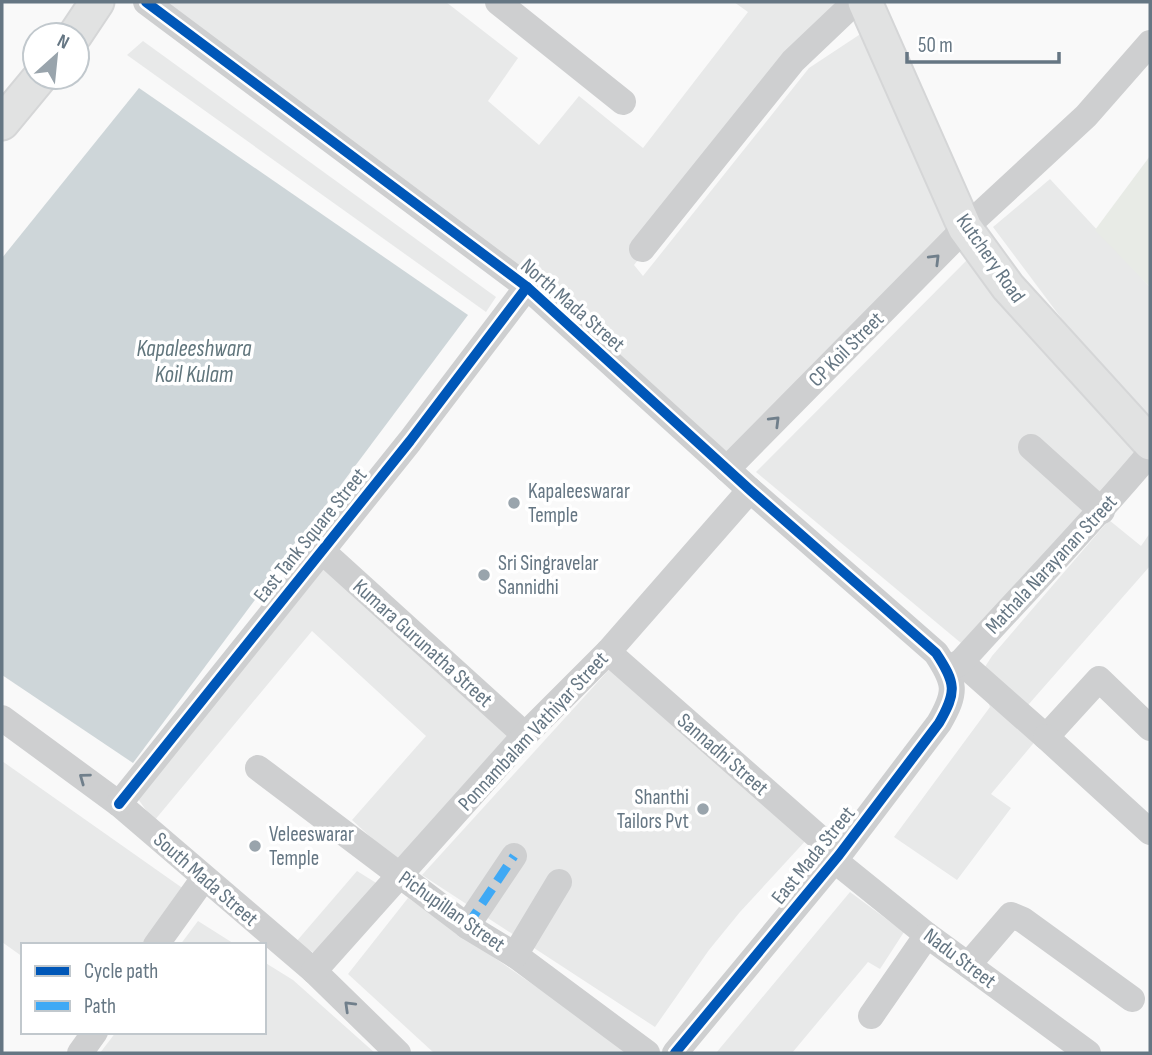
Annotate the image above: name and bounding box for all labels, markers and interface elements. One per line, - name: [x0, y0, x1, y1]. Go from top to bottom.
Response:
- north arrow: [21, 21, 91, 91]
- scale bar: [907, 21, 1059, 65]
- text: N: [53, 30, 73, 55]
- text: 50 m: [918, 33, 953, 58]
- street label: Kutchery Road: [951, 209, 1030, 308]
- street label: North Mada Street: [516, 253, 630, 357]
- one-way arrow: [927, 254, 940, 267]
- street label: CP Koil Street: [804, 307, 889, 392]
- water label: Kapaleeshwara Koil Kulam: [137, 335, 252, 389]
- one-way arrow: [767, 416, 780, 429]
- street label: East Tank Square Street: [249, 463, 372, 608]
- place label: Kapaleeswarar Temple: [528, 479, 630, 528]
- street label: Mathala Narayanan Street: [980, 489, 1122, 639]
- marker: Kapaleeswarar Temple: [506, 495, 522, 511]
- place label: Sri Singravelar Sannidhi: [498, 551, 599, 600]
- marker: Sri Singravelar Sannidhi: [476, 567, 492, 583]
- street label: Kumara Gurunatha Street: [348, 574, 498, 713]
- street label: Ponnambalam Vathiyar Street: [453, 647, 614, 816]
- street label: Sannadhi Street: [672, 708, 773, 801]
- one-way arrow: [79, 774, 91, 786]
- place label: Shanthi Tailors Pvt: [617, 785, 689, 834]
- marker: Shanthi Tailors Pvt: [695, 801, 711, 817]
- street label: East Mada Street: [766, 801, 860, 909]
- place label: Veleeswarar Temple: [269, 822, 354, 871]
- street label: South Mada Street: [148, 827, 263, 932]
- marker: Veleeswarar Temple: [247, 838, 263, 854]
- street label: Pichupillan Street: [394, 866, 510, 957]
- street label: Nadu Street: [919, 923, 1001, 994]
- legend: [21, 943, 266, 1034]
- text: Cycle path: [84, 959, 158, 984]
- text: Path: [84, 994, 116, 1019]
- one-way arrow: [344, 1001, 357, 1014]

